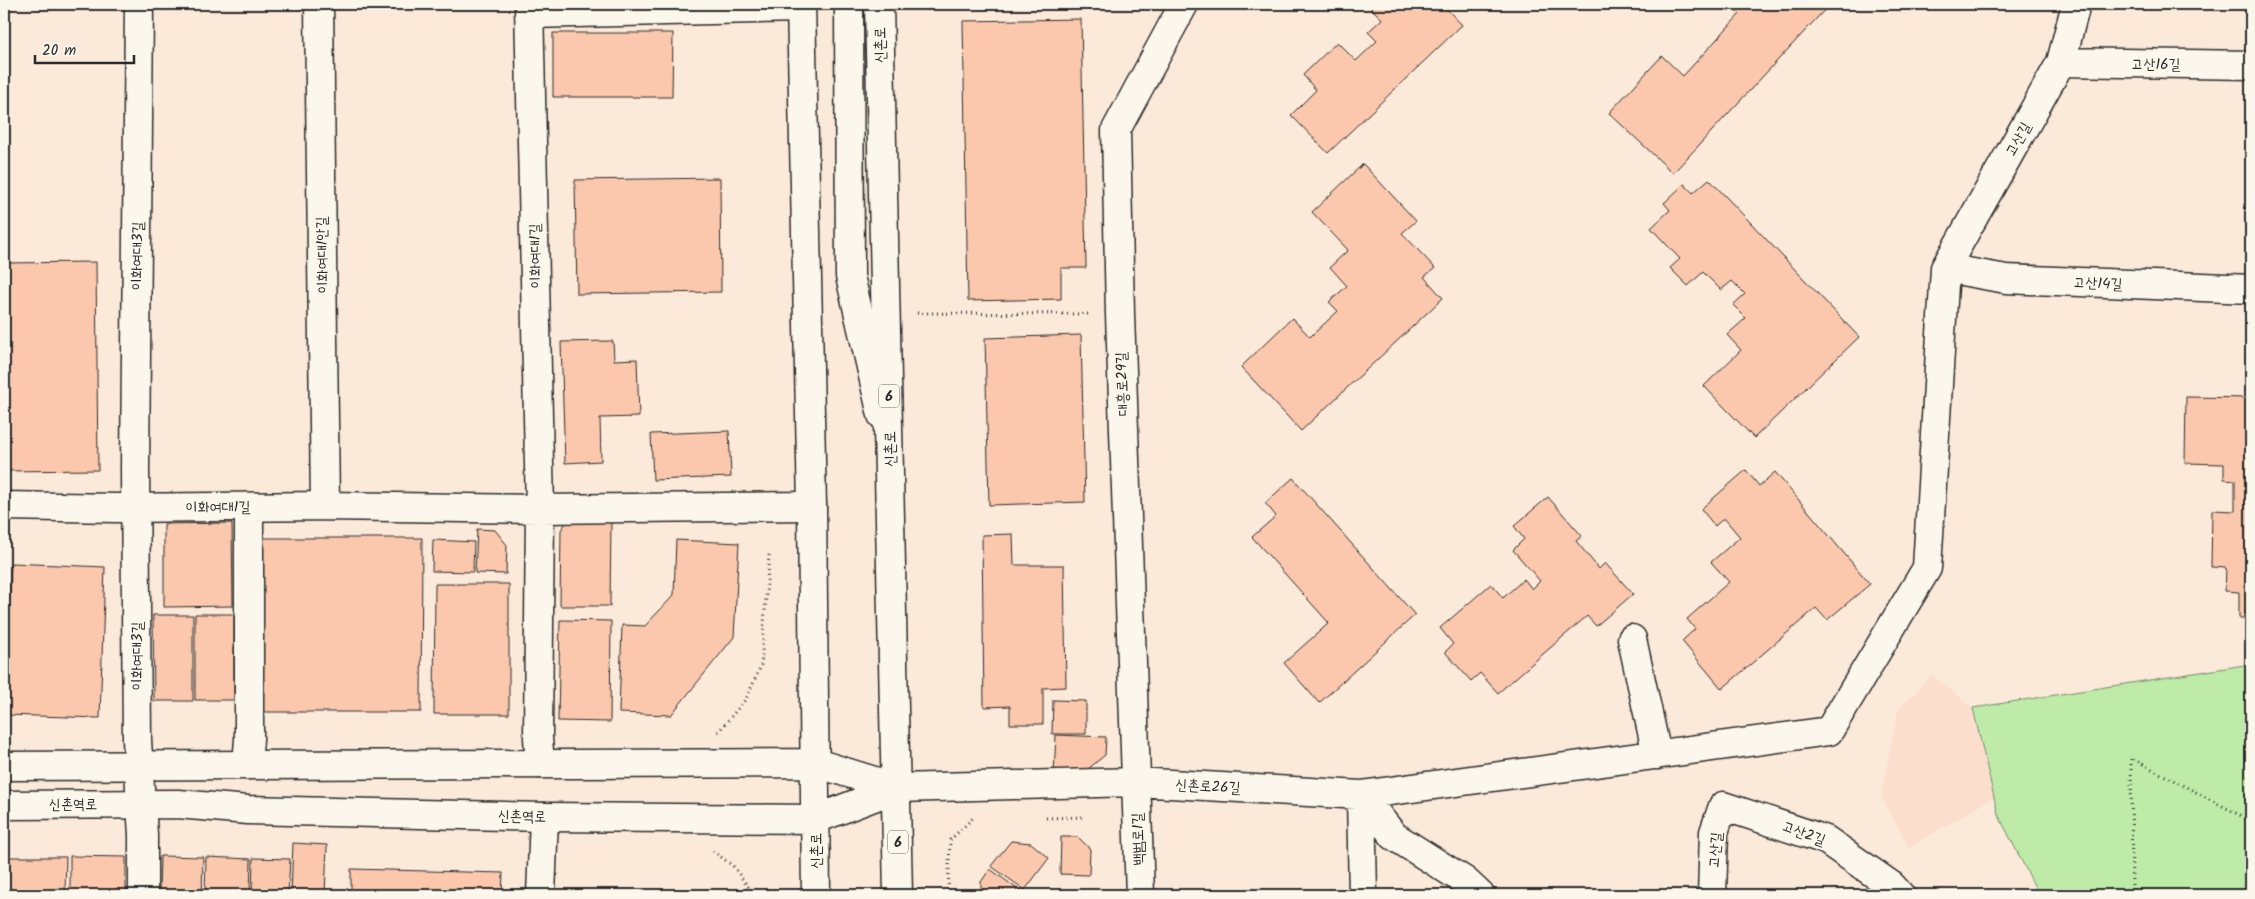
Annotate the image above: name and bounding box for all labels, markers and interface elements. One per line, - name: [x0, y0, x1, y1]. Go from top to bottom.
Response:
- street label: 신촌로: [869, 27, 893, 63]
- scale bar: [35, 32, 134, 64]
- text: 20 m: [42, 39, 76, 63]
- street label: 고산16길: [2131, 53, 2181, 77]
- street label: 고산길: [2000, 118, 2038, 161]
- street label: 이화여대1안길: [310, 216, 336, 294]
- street label: 이화여대3길: [125, 221, 151, 291]
- street label: 이화여대1길: [523, 223, 549, 289]
- street label: 고산14길: [2073, 271, 2123, 297]
- street label: 대흥로29길: [1110, 351, 1136, 417]
- road number: 6: [879, 384, 899, 408]
- street label: 신촌로: [879, 431, 903, 467]
- street label: 이화여대1길: [185, 495, 251, 521]
- street label: 이화여대3길: [126, 622, 150, 690]
- street label: 신촌로26길: [1175, 773, 1241, 801]
- street label: 신촌역로: [49, 793, 97, 817]
- street label: 신촌역로: [498, 805, 546, 829]
- street label: 백범로1길: [1126, 812, 1152, 866]
- street label: 고산2길: [1778, 815, 1829, 853]
- road number: 6: [888, 830, 908, 854]
- street label: 고산길: [1702, 831, 1730, 869]
- street label: 신촌로: [805, 833, 829, 869]

